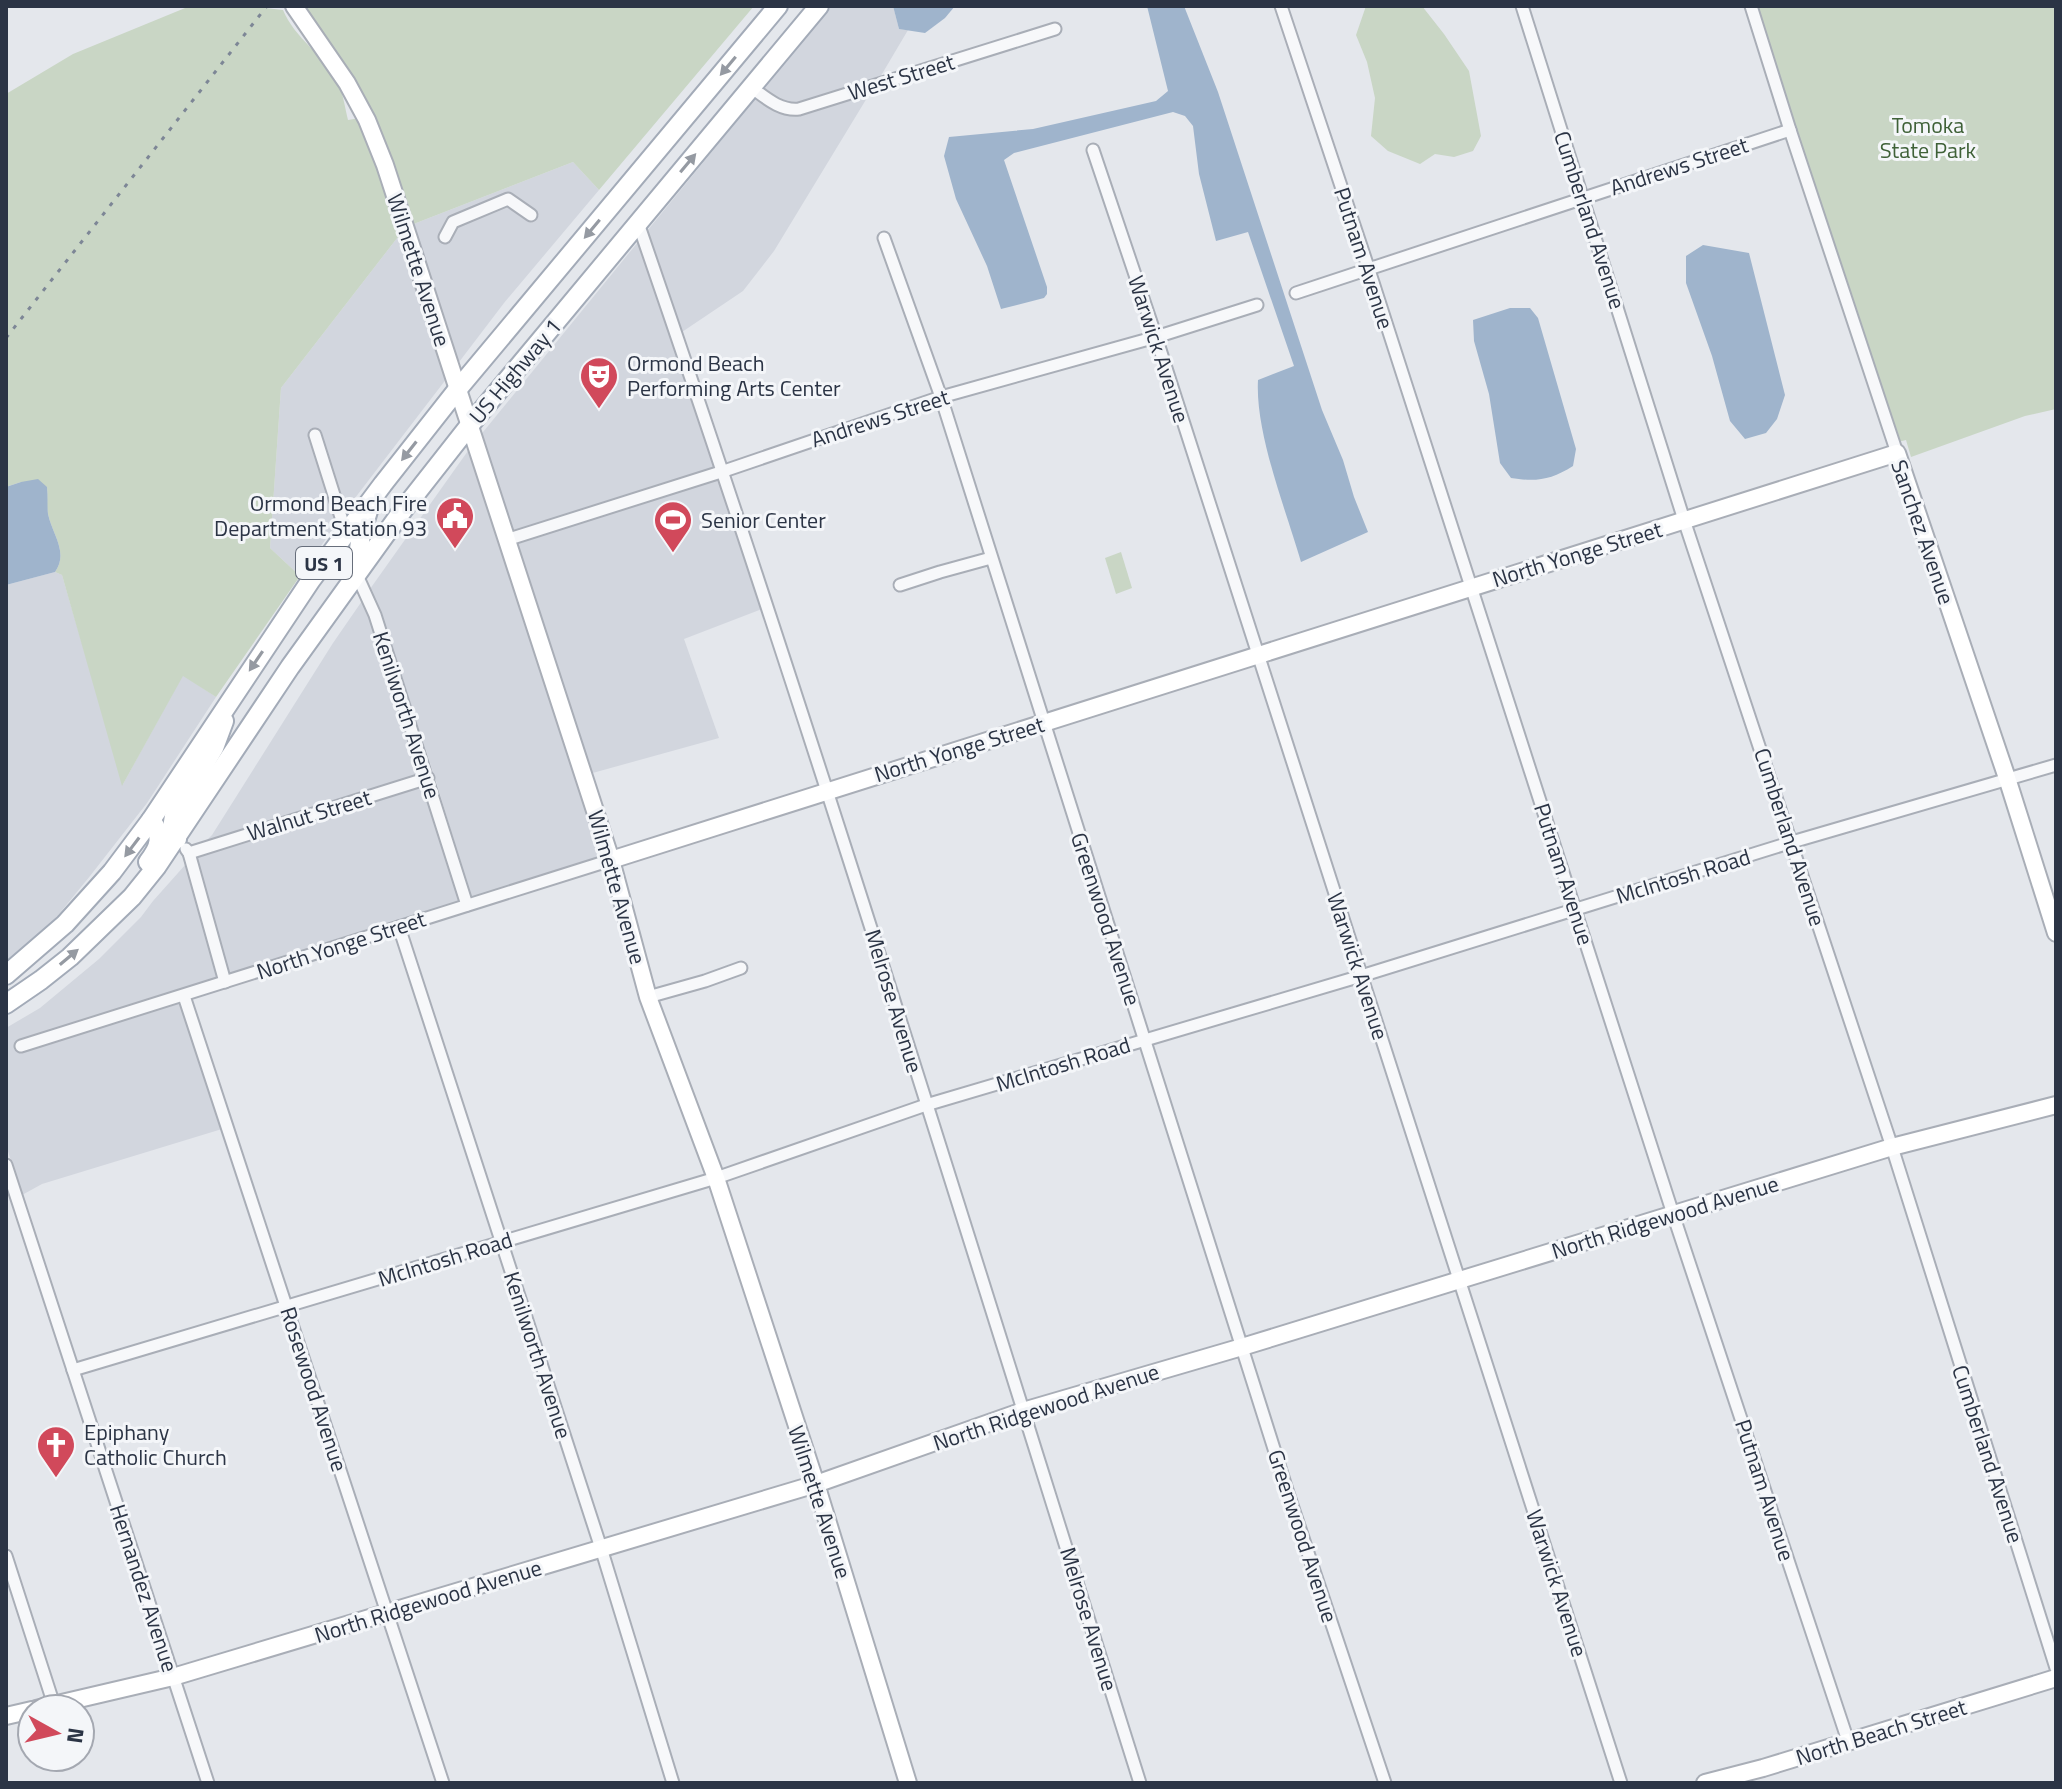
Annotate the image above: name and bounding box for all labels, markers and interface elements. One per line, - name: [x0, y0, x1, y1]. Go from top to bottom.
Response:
- street label: West Street: [844, 45, 959, 109]
- one-way arrow: [720, 56, 737, 76]
- park label: Tomoka State Park: [1880, 108, 1977, 167]
- street label: Cumberland Avenue: [1545, 127, 1635, 313]
- street label: Andrews Street: [1606, 128, 1753, 204]
- one-way arrow: [679, 153, 696, 173]
- street label: Putnam Avenue: [1325, 183, 1403, 333]
- street label: Wilmette Avenue: [378, 189, 460, 351]
- one-way arrow: [584, 218, 601, 238]
- street label: Warwick Avenue: [1119, 271, 1199, 427]
- street label: US Highway 1: [461, 311, 569, 431]
- place label: Ormond Beach Performing Arts Center: [627, 346, 841, 405]
- theatre icon: Ormond Beach Performing Arts Center: [578, 355, 620, 410]
- street label: Andrews Street: [807, 380, 954, 456]
- one-way arrow: [401, 441, 417, 461]
- street label: Sanchez Avenue: [1882, 455, 1964, 609]
- place label: Ormond Beach Fire Department Station 93: [214, 486, 427, 545]
- public building icon: Ormond Beach Fire Department Station 93: [434, 495, 476, 550]
- sports icon: Senior Center: [652, 499, 694, 554]
- place label: Senior Center: [701, 503, 826, 537]
- street label: North Yonge Street: [1488, 512, 1666, 596]
- road number: US 1: [296, 547, 352, 579]
- street label: Kenilworth Avenue: [364, 627, 450, 803]
- one-way arrow: [249, 650, 264, 672]
- street label: North Yonge Street: [870, 707, 1048, 791]
- street label: Cumberland Avenue: [1745, 744, 1835, 930]
- street label: Walnut Street: [243, 780, 375, 850]
- street label: Putnam Avenue: [1525, 799, 1603, 949]
- street label: Wilmette Avenue: [579, 806, 655, 968]
- street label: Greenwood Avenue: [1062, 828, 1150, 1010]
- one-way arrow: [125, 836, 140, 857]
- street label: McIntosh Road: [1612, 839, 1754, 913]
- street label: Warwick Avenue: [1318, 888, 1398, 1044]
- street label: North Yonge Street: [252, 902, 430, 988]
- street label: Melrose Avenue: [856, 925, 932, 1077]
- one-way arrow: [59, 949, 78, 967]
- street label: McIntosh Road: [992, 1027, 1134, 1101]
- street label: North Ridgewood Avenue: [1547, 1166, 1783, 1268]
- street label: McIntosh Road: [374, 1222, 516, 1296]
- street label: Kenilworth Avenue: [495, 1267, 581, 1443]
- street label: Rosewood Avenue: [271, 1302, 357, 1476]
- street label: North Ridgewood Avenue: [929, 1354, 1163, 1460]
- street label: Cumberland Avenue: [1943, 1361, 2033, 1547]
- place label: Epiphany Catholic Church: [84, 1415, 227, 1474]
- street label: Putnam Avenue: [1726, 1415, 1804, 1565]
- street label: Wilmette Avenue: [779, 1421, 861, 1583]
- church icon: Epiphany Catholic Church: [35, 1424, 77, 1479]
- street label: Greenwood Avenue: [1259, 1445, 1347, 1627]
- street label: Hernandez Avenue: [101, 1500, 187, 1676]
- street label: Warwick Avenue: [1517, 1505, 1597, 1661]
- street label: Melrose Avenue: [1051, 1543, 1127, 1695]
- street label: North Ridgewood Avenue: [310, 1550, 546, 1652]
- street label: North Beach Street: [1791, 1690, 1971, 1774]
- north arrow: [16, 1693, 96, 1773]
- text: N: [58, 1726, 94, 1746]

